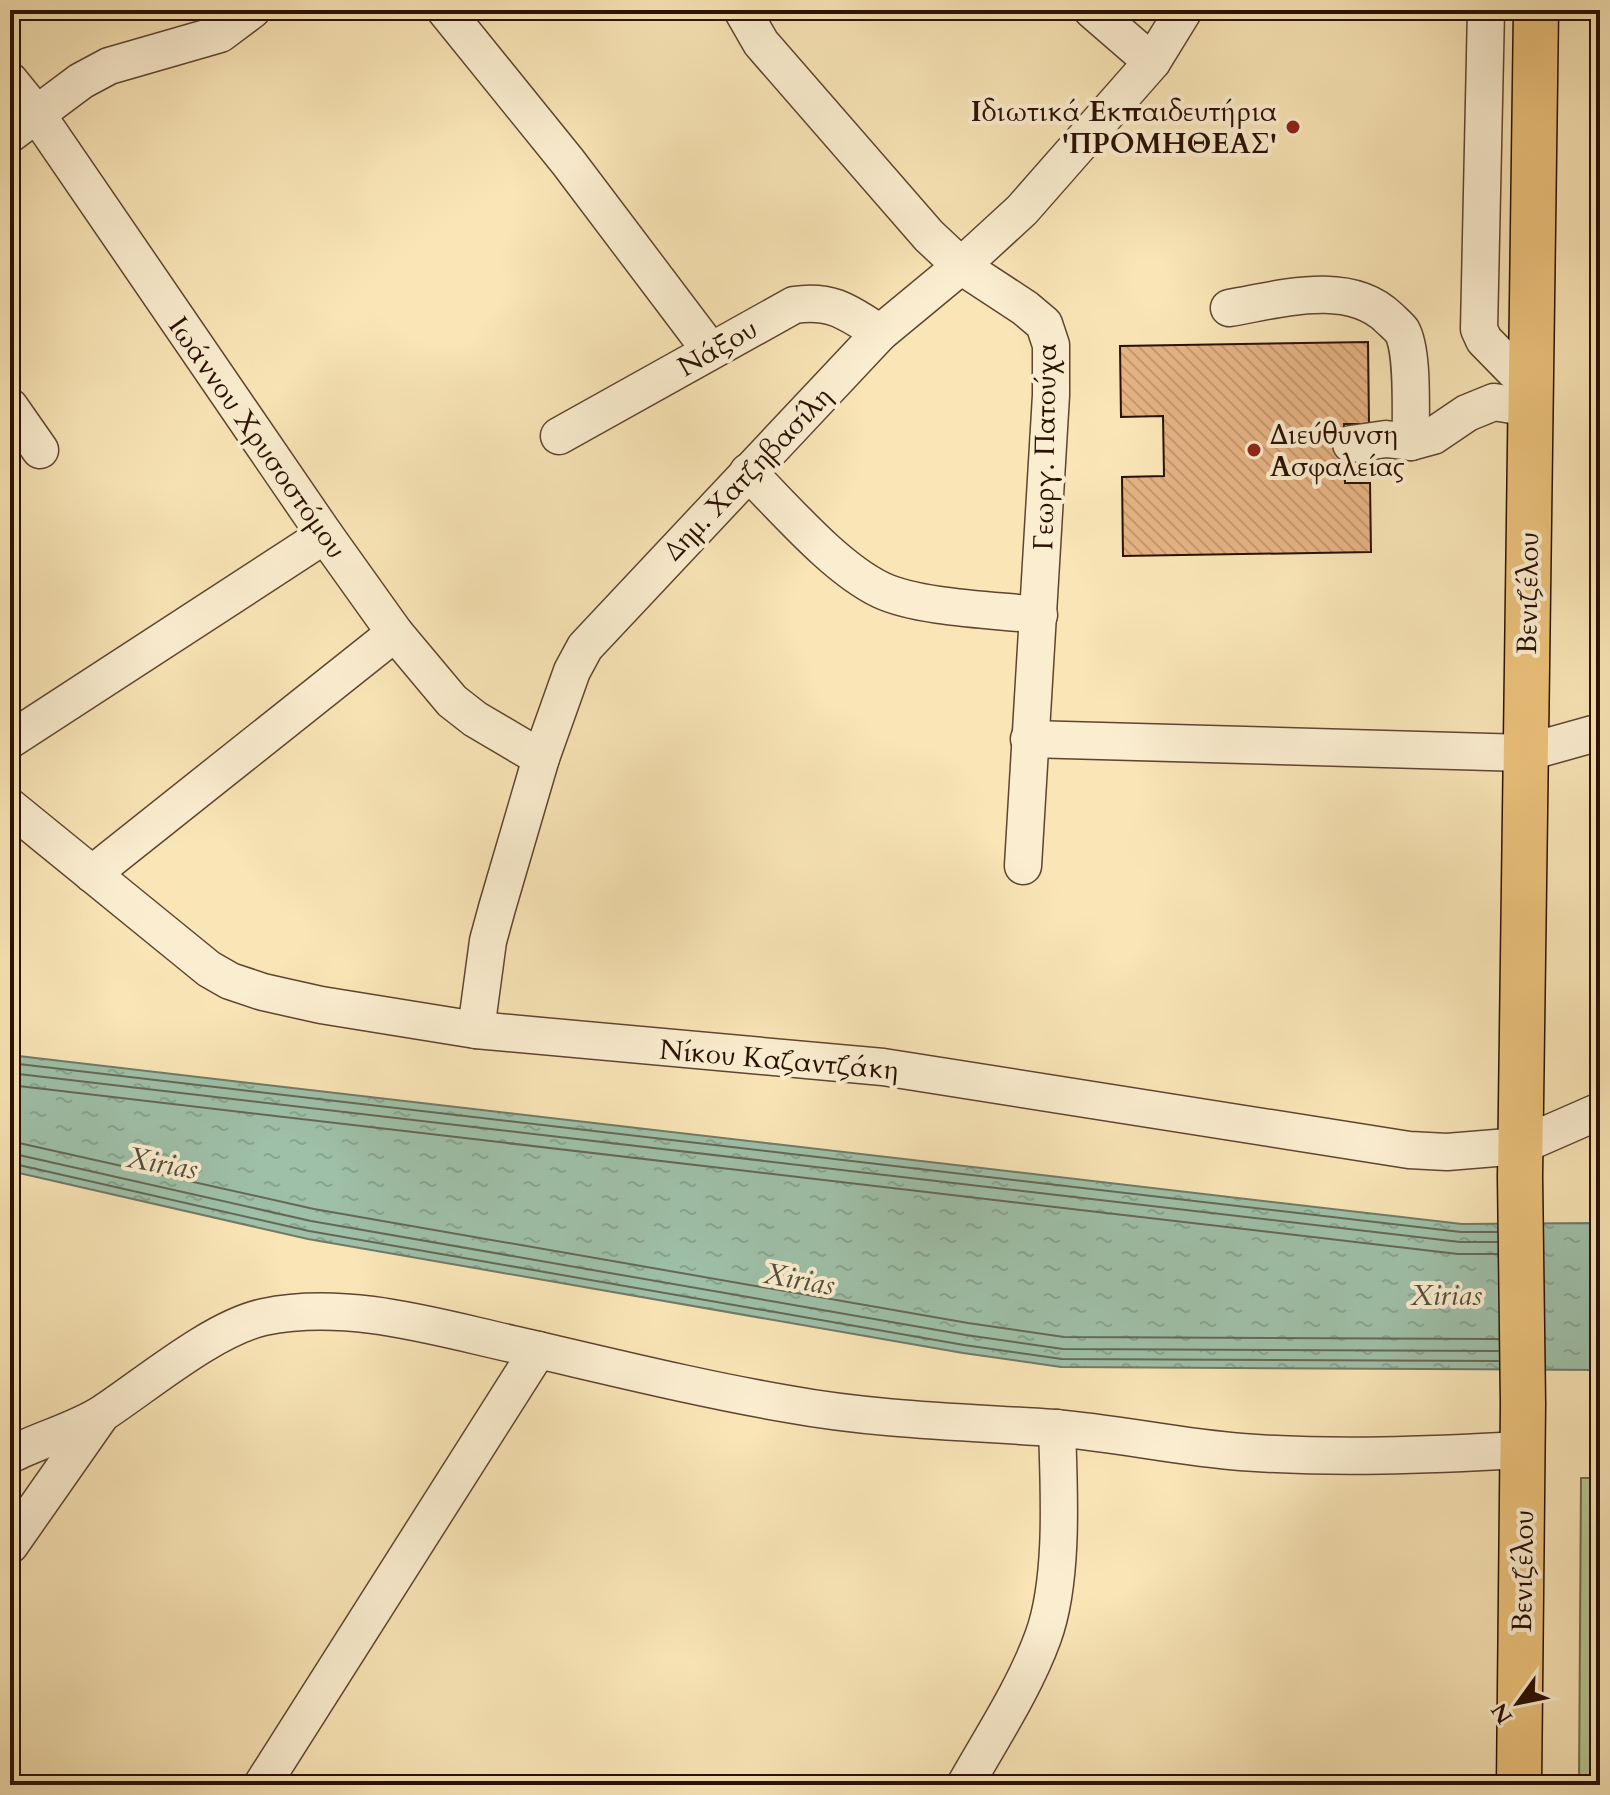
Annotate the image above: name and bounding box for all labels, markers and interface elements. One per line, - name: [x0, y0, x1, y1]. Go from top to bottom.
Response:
- place label: Ιδιωτικά Εκπαιδευτήρια 'ΠΡΟΜΗΘΕΑΣ': [971, 93, 1277, 163]
- marker: Ιδιωτικά Εκπαιδευτήρια 'ΠΡΟΜΗΘΕΑΣ': [1284, 118, 1302, 136]
- street label: Ιωάννου Χρυσοστόμου: [159, 309, 355, 566]
- street label: Νάξου: [671, 310, 764, 386]
- street label: Γεωργ. Πατούχα: [1024, 343, 1066, 551]
- street label: Δημ. Χατζηβασίλη: [655, 378, 841, 569]
- place label: Διεύθυνση Ασφαλείας: [1270, 416, 1405, 486]
- marker: Διεύθυνση Ασφαλείας: [1245, 441, 1263, 459]
- street label: Βενιζέλου: [1508, 532, 1548, 654]
- street label: Νίκου Καζαντζάκη: [658, 1031, 900, 1089]
- water label: Xirias: [123, 1137, 201, 1190]
- water label: Xirias: [760, 1253, 838, 1306]
- water label: Xirias: [1410, 1275, 1482, 1316]
- street label: Βενιζέλου: [1503, 1510, 1543, 1632]
- north arrow: [1478, 1663, 1558, 1743]
- text: N: [1484, 1697, 1520, 1730]

